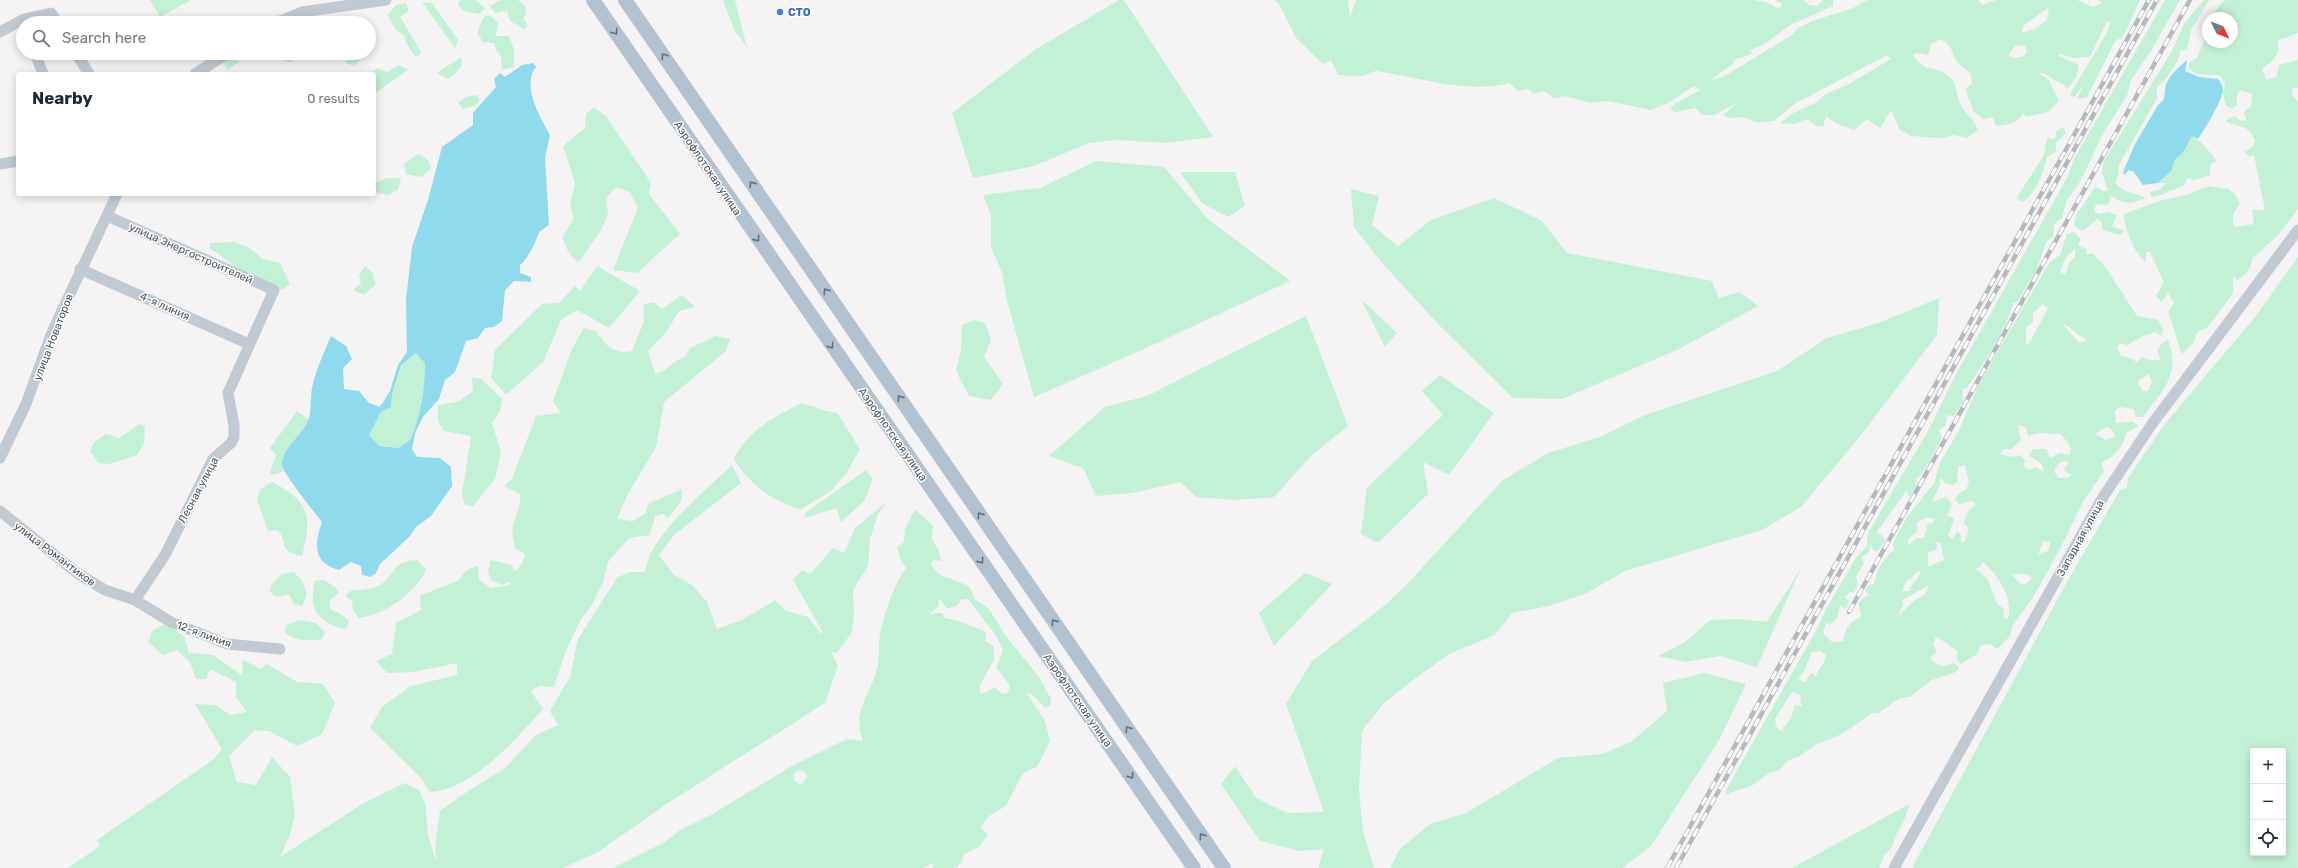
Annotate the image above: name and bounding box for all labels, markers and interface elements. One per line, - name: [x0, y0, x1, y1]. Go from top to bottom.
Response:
- place label: СТО: [788, 6, 811, 19]
- marker: СТО: [775, 7, 785, 17]
- north arrow: [2202, 12, 2238, 48]
- search box: [16, 16, 376, 60]
- icon: search: [30, 27, 52, 49]
- one-way arrow: [610, 28, 618, 35]
- text: Search here: [62, 29, 146, 47]
- one-way arrow: [661, 53, 669, 60]
- text: Nearby: [32, 88, 93, 108]
- text: 0 results: [307, 91, 360, 106]
- street label: Аэрофлотская улица: [671, 119, 744, 218]
- one-way arrow: [750, 181, 757, 188]
- street label: улица Энергостроителей: [127, 220, 255, 287]
- one-way arrow: [752, 235, 759, 242]
- one-way arrow: [824, 288, 831, 295]
- street label: 4-я линия: [138, 290, 192, 323]
- street label: улица Новаторов: [31, 292, 76, 382]
- one-way arrow: [826, 342, 833, 349]
- street label: Аэрофлотская улица: [855, 385, 930, 483]
- one-way arrow: [897, 395, 905, 402]
- street label: Лесная улица: [176, 455, 221, 526]
- street label: Западная улица: [2054, 498, 2107, 579]
- one-way arrow: [977, 512, 985, 519]
- street label: улица Романтиков: [11, 520, 98, 589]
- one-way arrow: [976, 556, 983, 563]
- street label: 12-я линия: [175, 619, 233, 650]
- one-way arrow: [1051, 619, 1059, 626]
- street label: Аэрофлотская улица: [1040, 651, 1115, 749]
- one-way arrow: [1125, 726, 1133, 733]
- map controls: [2250, 748, 2286, 856]
- button: +: [2250, 748, 2286, 784]
- one-way arrow: [1126, 772, 1134, 779]
- button: −: [2250, 784, 2286, 820]
- button: locate: [2250, 820, 2286, 856]
- one-way arrow: [1199, 833, 1207, 840]

